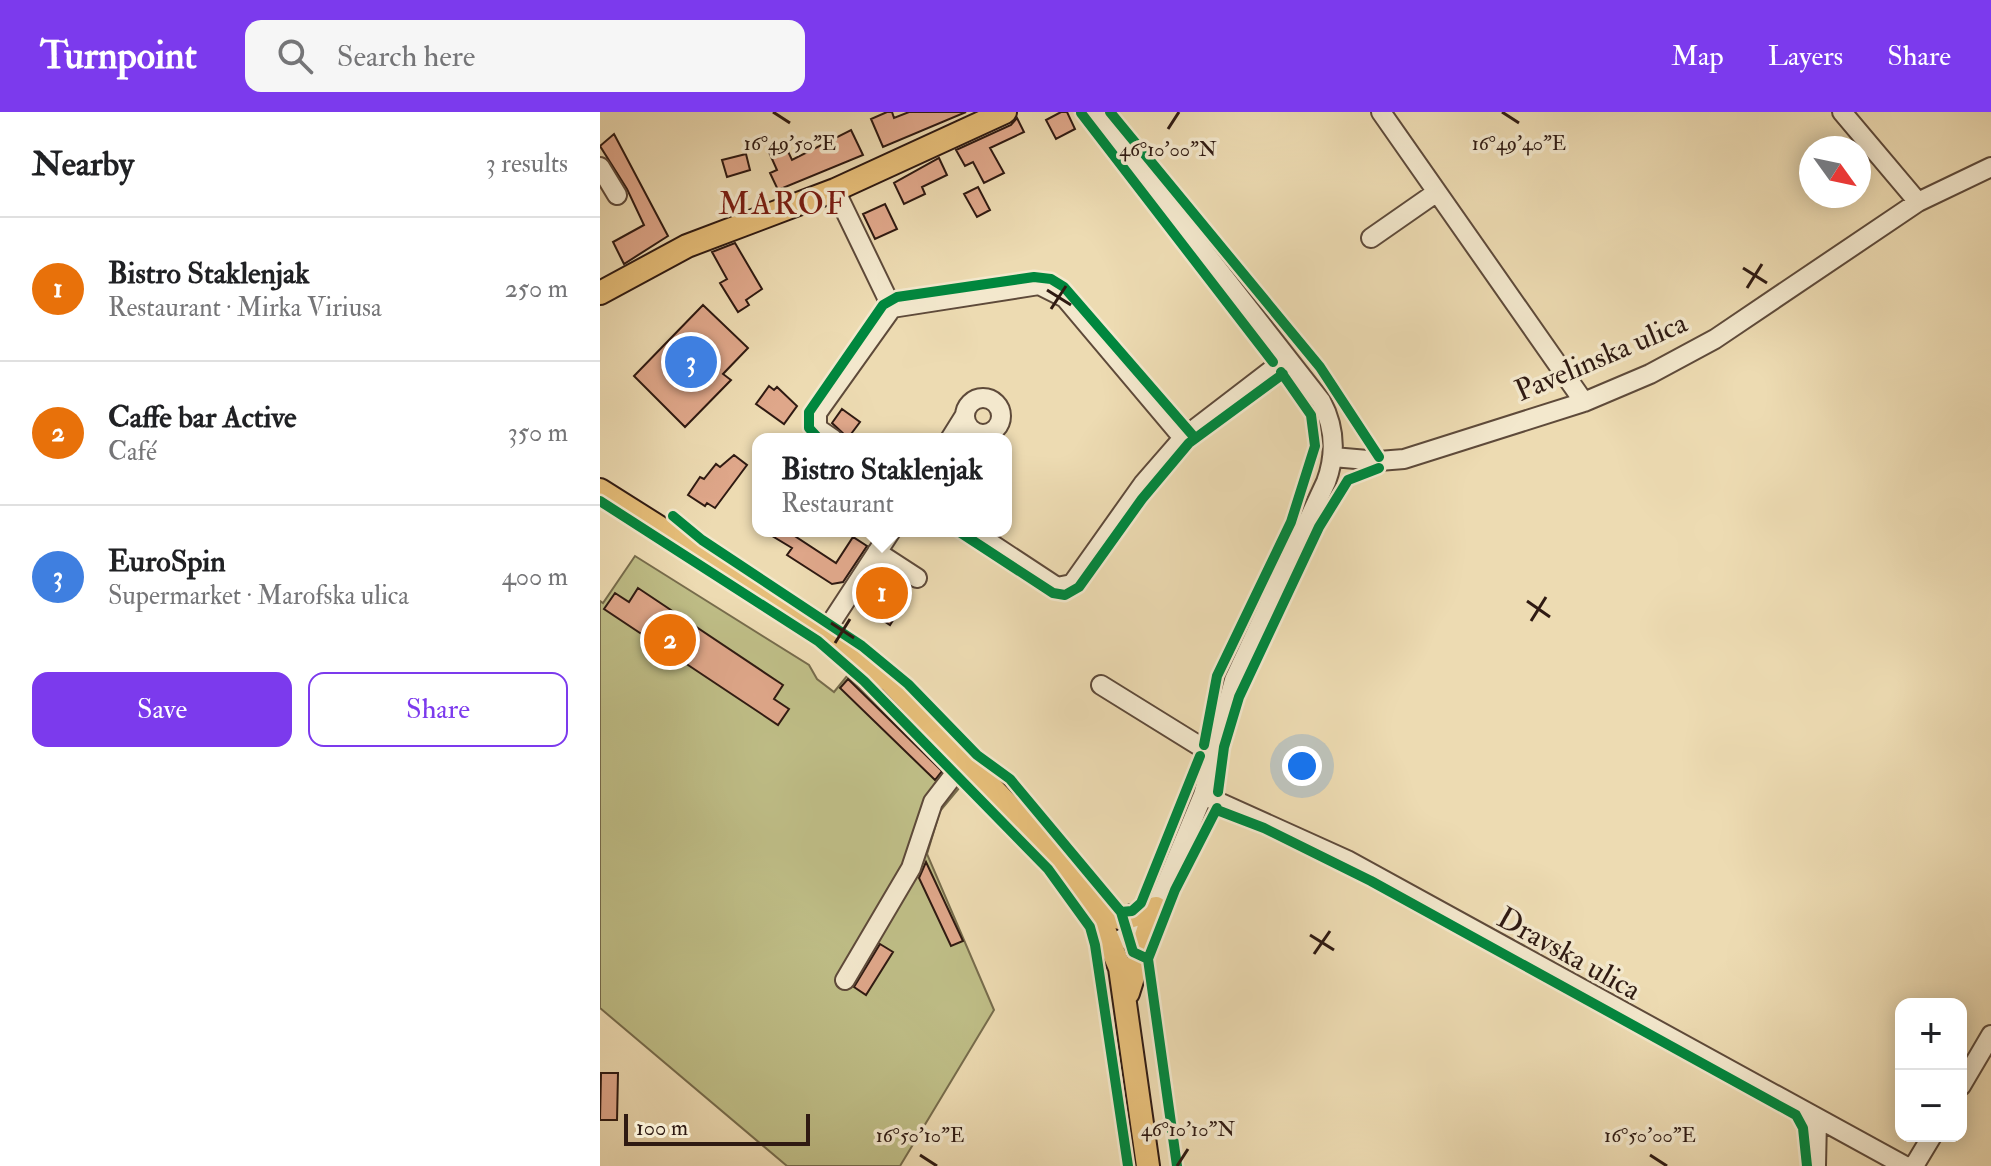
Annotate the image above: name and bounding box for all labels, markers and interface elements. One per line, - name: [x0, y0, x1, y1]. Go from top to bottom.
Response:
- search box: [245, 20, 805, 92]
- text: Turnpoint: [40, 32, 197, 80]
- icon: search: [273, 34, 317, 78]
- text: Search here: [337, 38, 475, 75]
- text: Map: [1671, 39, 1724, 74]
- text: Layers: [1768, 39, 1843, 74]
- text: Share: [1887, 39, 1951, 74]
- text: 16°49'50"E: [744, 131, 836, 156]
- text: 16°49'40"E: [1472, 131, 1566, 156]
- north arrow: [1799, 136, 1871, 208]
- text: 46°10'00"N: [1119, 137, 1217, 162]
- text: Nearby: [32, 143, 134, 186]
- text: 3 results: [486, 148, 568, 180]
- district label: MAROF: [718, 184, 848, 224]
- text: Bistro Staklenjak: [108, 255, 310, 292]
- text: 1: [53, 273, 63, 305]
- text: 250 m: [505, 273, 568, 305]
- text: Restaurant · Mirka Viriusa: [108, 292, 382, 324]
- street label: Pavelinska ulica: [1509, 304, 1693, 410]
- pin: 3: [665, 332, 717, 392]
- text: Caffe bar Active: [108, 399, 297, 436]
- text: 2: [51, 417, 65, 449]
- text: 350 m: [508, 417, 568, 449]
- popup: [752, 433, 1012, 537]
- text: Café: [108, 436, 157, 468]
- text: Bistro Staklenjak: [781, 451, 983, 488]
- text: Restaurant: [781, 488, 894, 520]
- text: EuroSpin: [108, 543, 226, 580]
- text: 3: [53, 561, 63, 593]
- text: 400 m: [502, 561, 568, 593]
- pin: 1: [856, 563, 908, 623]
- text: Supermarket · Marofska ulica: [108, 580, 409, 612]
- pin: 2: [644, 610, 696, 670]
- button: Save: [32, 672, 292, 747]
- button: Share: [308, 672, 568, 747]
- your location: [1282, 746, 1322, 786]
- street label: Dravska ulica: [1491, 899, 1648, 1009]
- map controls: [1895, 998, 1967, 1142]
- button: +: [1895, 998, 1967, 1070]
- button: −: [1895, 1070, 1967, 1142]
- scale bar: [624, 1110, 810, 1146]
- text: 100 m: [636, 1114, 688, 1142]
- text: 46°10'10"N: [1141, 1117, 1235, 1142]
- text: 16°50'10"E: [876, 1123, 964, 1148]
- text: 16°50'00"E: [1604, 1123, 1696, 1148]

